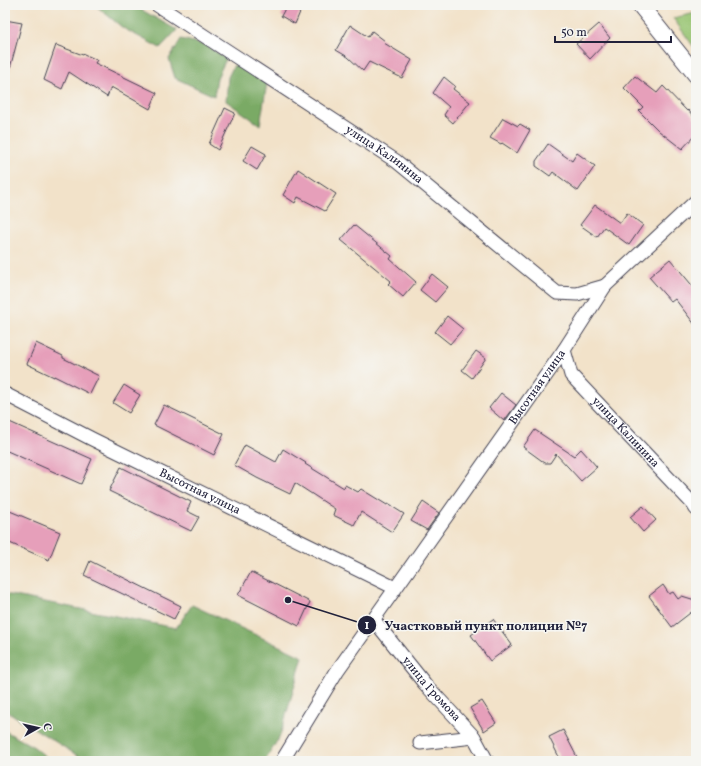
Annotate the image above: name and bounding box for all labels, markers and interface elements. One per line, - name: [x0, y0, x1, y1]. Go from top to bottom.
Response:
- scale bar: [555, 18, 671, 44]
- text: 50 m: [561, 25, 587, 41]
- street label: улица Калинина: [342, 122, 426, 188]
- street label: Высотная улица: [506, 346, 570, 428]
- street label: улица Калинина: [588, 394, 663, 471]
- street label: Высотная улица: [156, 465, 243, 519]
- callout: Участковый пункт полиции №7: [357, 613, 596, 638]
- text: 1: [365, 618, 370, 634]
- text: Участковый пункт полиции №7: [385, 618, 587, 636]
- street label: улица Громова: [398, 653, 464, 725]
- north arrow: [18, 708, 58, 748]
- text: С: [38, 722, 54, 731]

